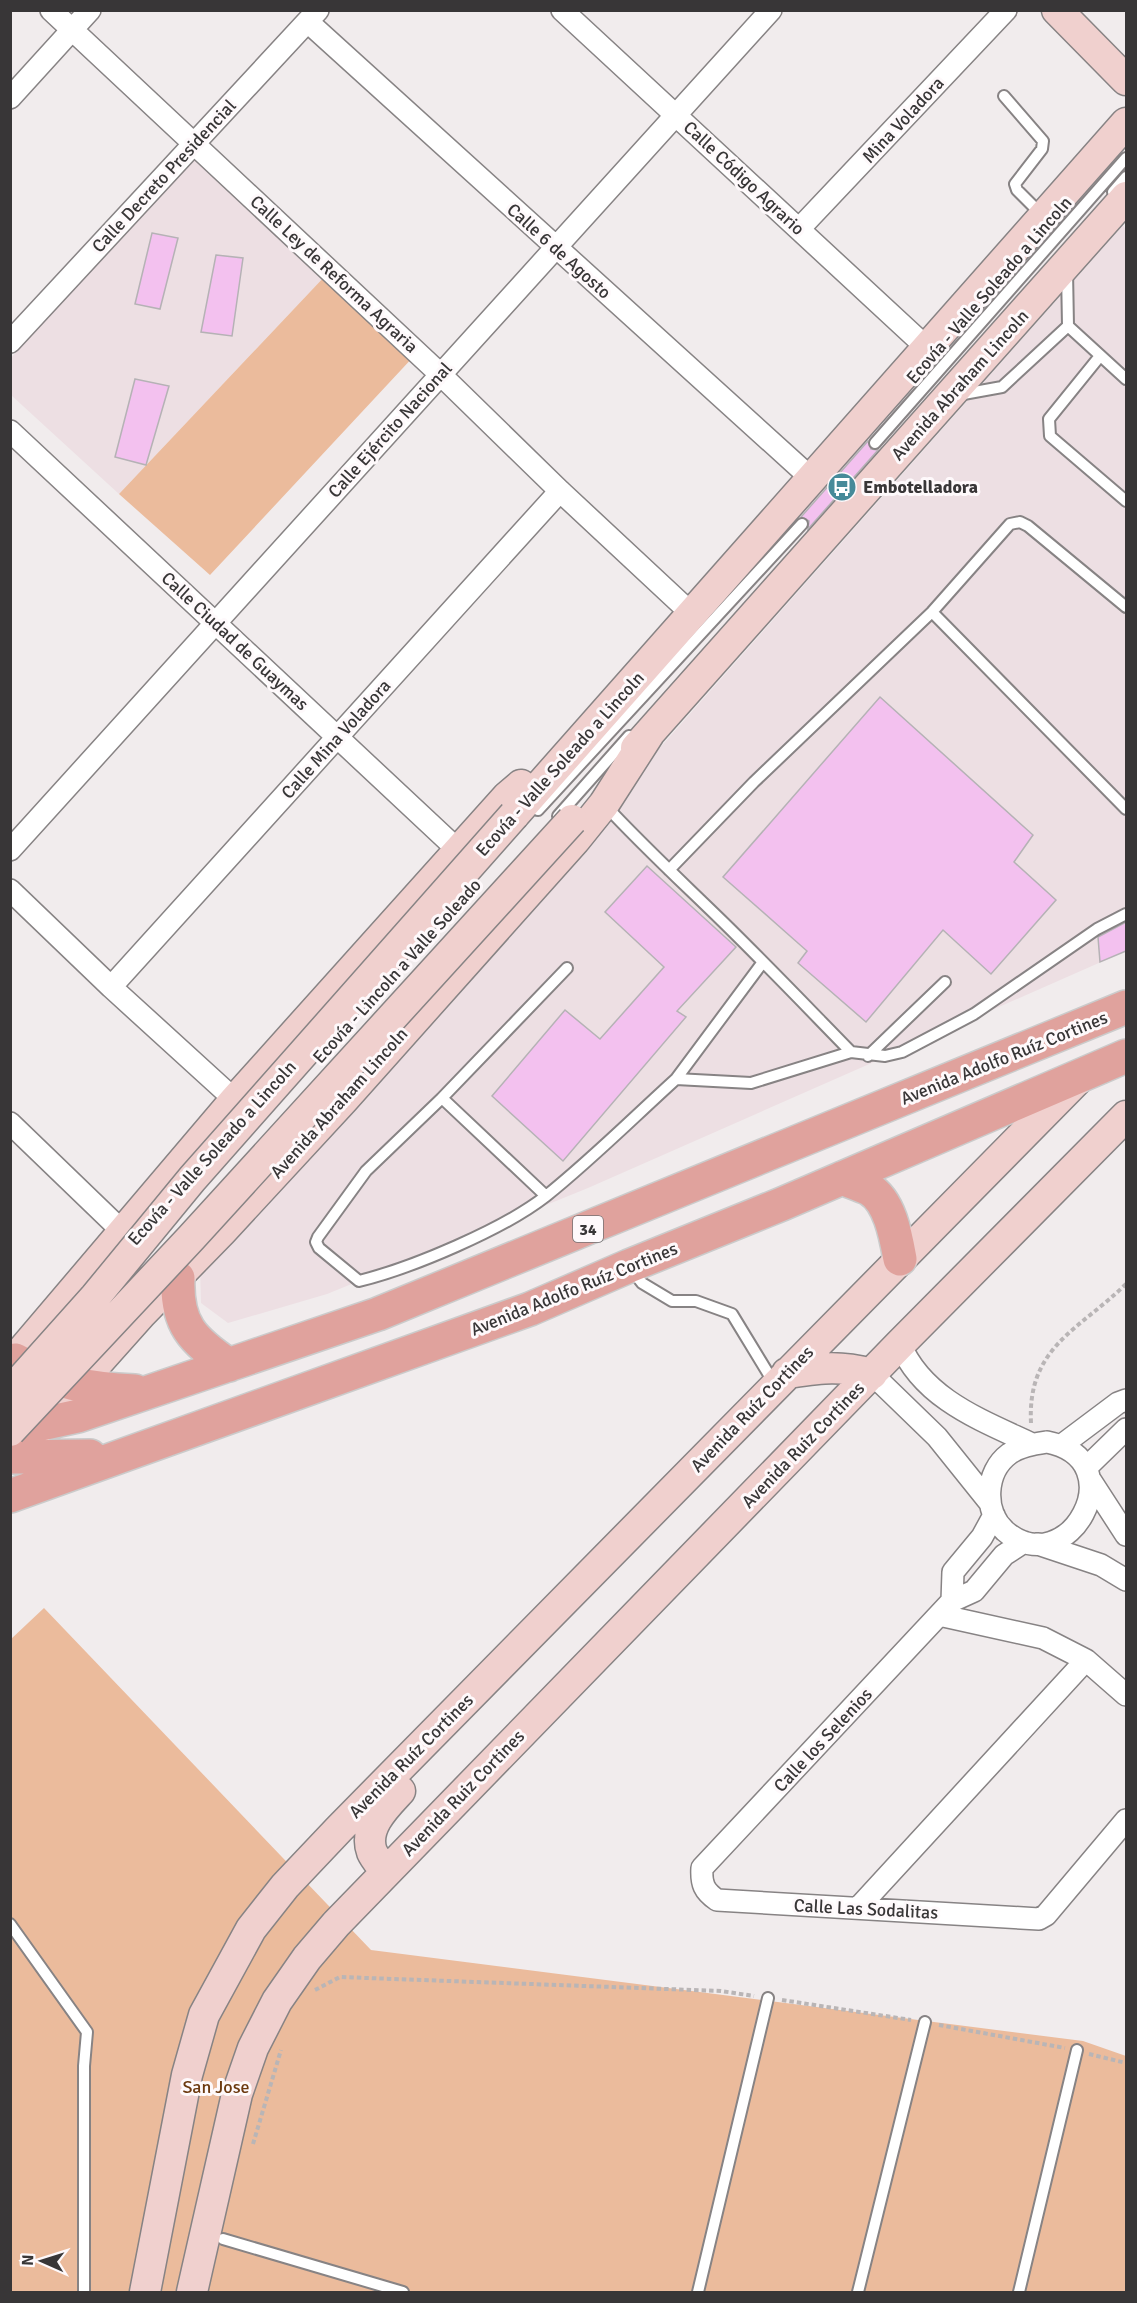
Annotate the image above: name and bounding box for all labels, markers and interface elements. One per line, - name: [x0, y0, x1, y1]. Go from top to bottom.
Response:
- street label: Mina Voladora: [857, 72, 949, 168]
- street label: Calle Decreto Presidencial: [87, 95, 241, 257]
- street label: Calle Código Agrario: [679, 116, 809, 240]
- street label: Calle Ley de Reforma Agraria: [246, 190, 422, 358]
- street label: Ecovía - Valle Soleado a Lincoln: [902, 192, 1076, 388]
- street label: Calle 6 de Agosto: [502, 199, 616, 303]
- street label: Avenida Abraham Lincoln: [887, 305, 1033, 465]
- street label: Calle Ejército Nacional: [323, 358, 457, 502]
- bus stop icon: Embotelladora: [826, 471, 858, 503]
- place label: Embotelladora: [863, 476, 978, 498]
- street label: Calle Ciudad de Guaymas: [157, 567, 313, 715]
- street label: Ecovía - Valle Soleado a Lincoln: [471, 667, 649, 861]
- street label: Calle Mina Voladora: [277, 675, 395, 803]
- street label: Ecovía - Lincoln a Valle Soleado: [308, 874, 486, 1068]
- street label: Avenida Adolfo Ruíz Cortines: [897, 1006, 1111, 1110]
- street label: Avenida Abraham Lincoln: [266, 1023, 412, 1183]
- street label: Ecovía - Valle Soleado a Lincoln: [123, 1056, 301, 1250]
- road number: 34: [573, 1216, 603, 1242]
- street label: Avenida Adolfo Ruíz Cortines: [467, 1237, 681, 1341]
- street label: Avenida Ruíz Cortines: [686, 1341, 818, 1477]
- street label: Avenida Ruiz Cortines: [737, 1377, 869, 1513]
- street label: Calle los Selenios: [769, 1683, 877, 1797]
- street label: Avenida Ruíz Cortines: [344, 1689, 478, 1823]
- street label: Avenida Ruiz Cortines: [397, 1725, 529, 1861]
- street label: Calle Las Sodalitas: [793, 1894, 939, 1924]
- park label: San Jose: [182, 2076, 250, 2098]
- north arrow: [12, 2231, 72, 2291]
- text: N: [18, 2254, 38, 2266]

